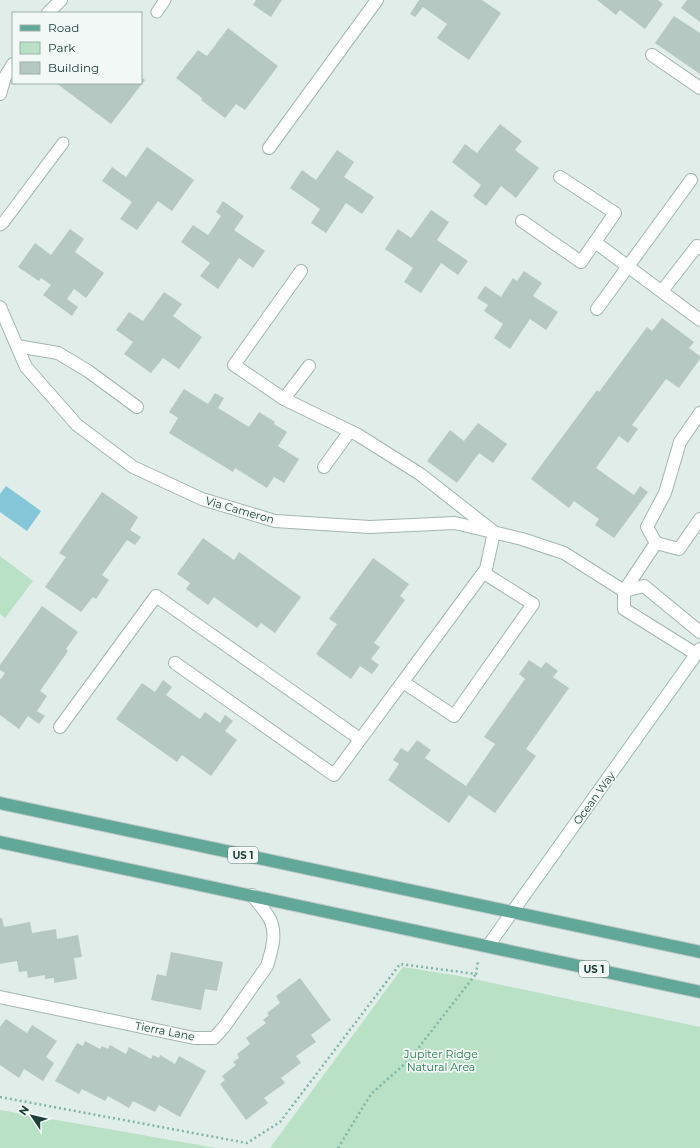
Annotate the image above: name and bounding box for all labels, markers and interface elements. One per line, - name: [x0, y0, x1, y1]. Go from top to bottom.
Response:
- legend: [12, 12, 142, 84]
- text: Road: [48, 20, 79, 35]
- text: Park: [48, 40, 76, 55]
- text: Building: [48, 60, 99, 75]
- street label: Via Cameron: [204, 493, 276, 527]
- street label: Ocean Way: [570, 769, 618, 827]
- road number: US 1: [228, 847, 258, 863]
- road number: US 1: [579, 961, 609, 977]
- street label: Tierra Lane: [134, 1018, 196, 1044]
- park label: Jupiter Ridge Natural Area: [403, 1047, 478, 1074]
- north arrow: [12, 1096, 52, 1136]
- text: N: [16, 1103, 32, 1118]

